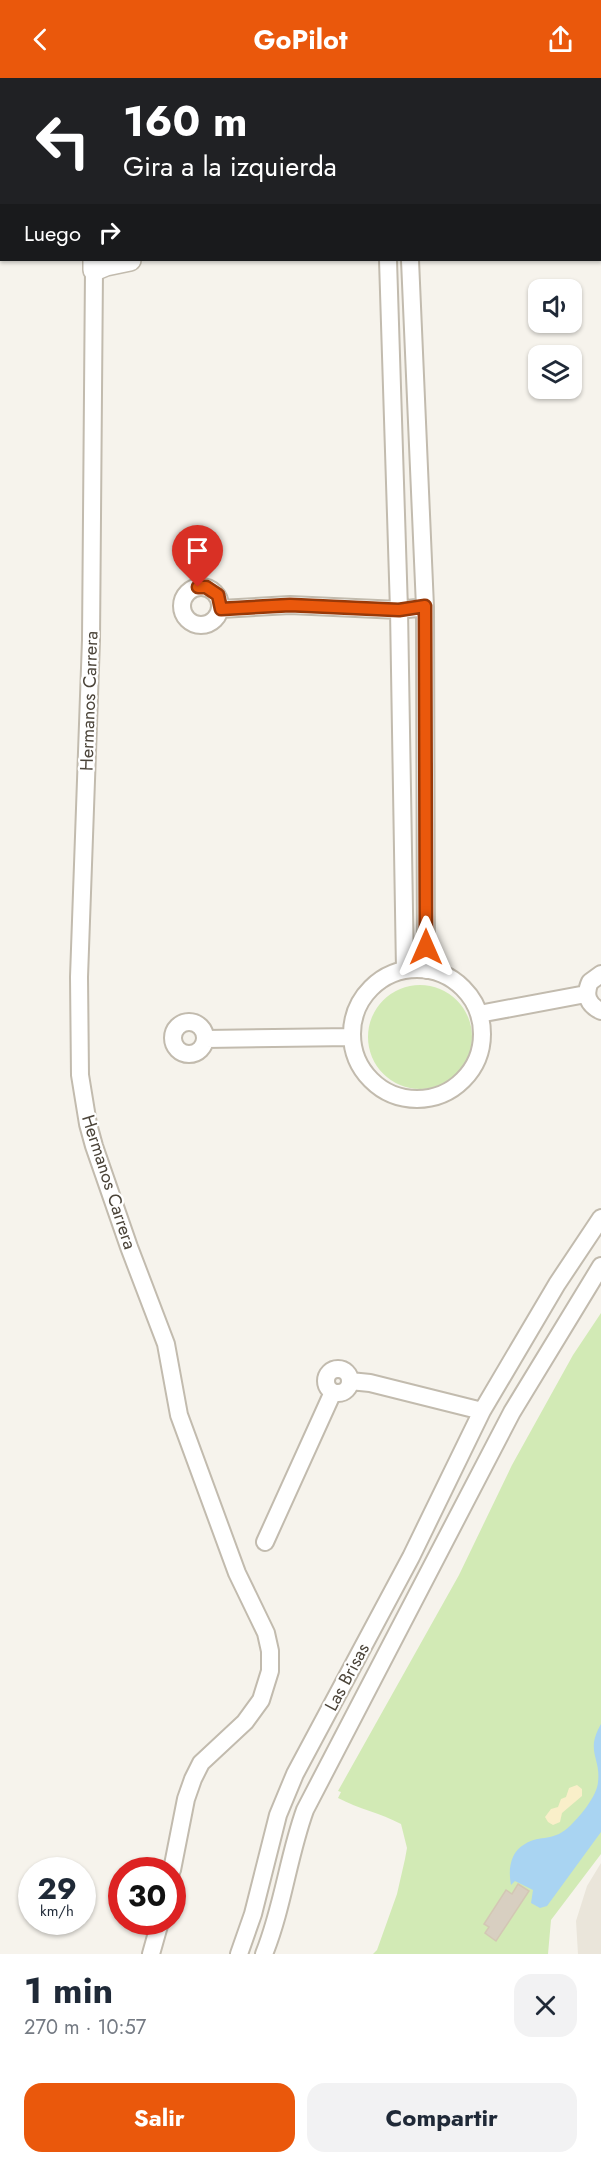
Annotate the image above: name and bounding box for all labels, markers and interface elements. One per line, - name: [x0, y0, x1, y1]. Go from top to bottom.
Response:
- text: GoPilot: [254, 20, 348, 59]
- icon: back: [24, 23, 57, 56]
- icon: share: [544, 23, 577, 56]
- text: 160 m: [123, 91, 247, 152]
- icon: left: [24, 102, 102, 180]
- text: Gira a la izquierda: [123, 147, 337, 186]
- icon: right: [93, 216, 126, 249]
- text: Luego: [24, 217, 81, 249]
- map controls: [528, 279, 582, 399]
- button: sound: [528, 279, 582, 333]
- button: layers: [528, 345, 582, 399]
- pin: [172, 525, 223, 587]
- icon: arrive: [181, 534, 214, 567]
- street label: Hermanos Carrera: [74, 631, 104, 771]
- position arrow: [394, 915, 458, 979]
- street label: Hermanos Carrera: [75, 1111, 143, 1253]
- street label: Las Brisas: [318, 1638, 376, 1716]
- speed limit sign: 30: [108, 1857, 186, 1935]
- text: 29: [37, 1867, 77, 1910]
- text: km/h: [40, 1900, 74, 1922]
- text: 1 min: [24, 1964, 113, 2016]
- button: close: [514, 1974, 577, 2037]
- text: 270 m · 10:57: [24, 2013, 146, 2042]
- button: Salir: [24, 2083, 295, 2152]
- button: Compartir: [307, 2083, 577, 2152]

